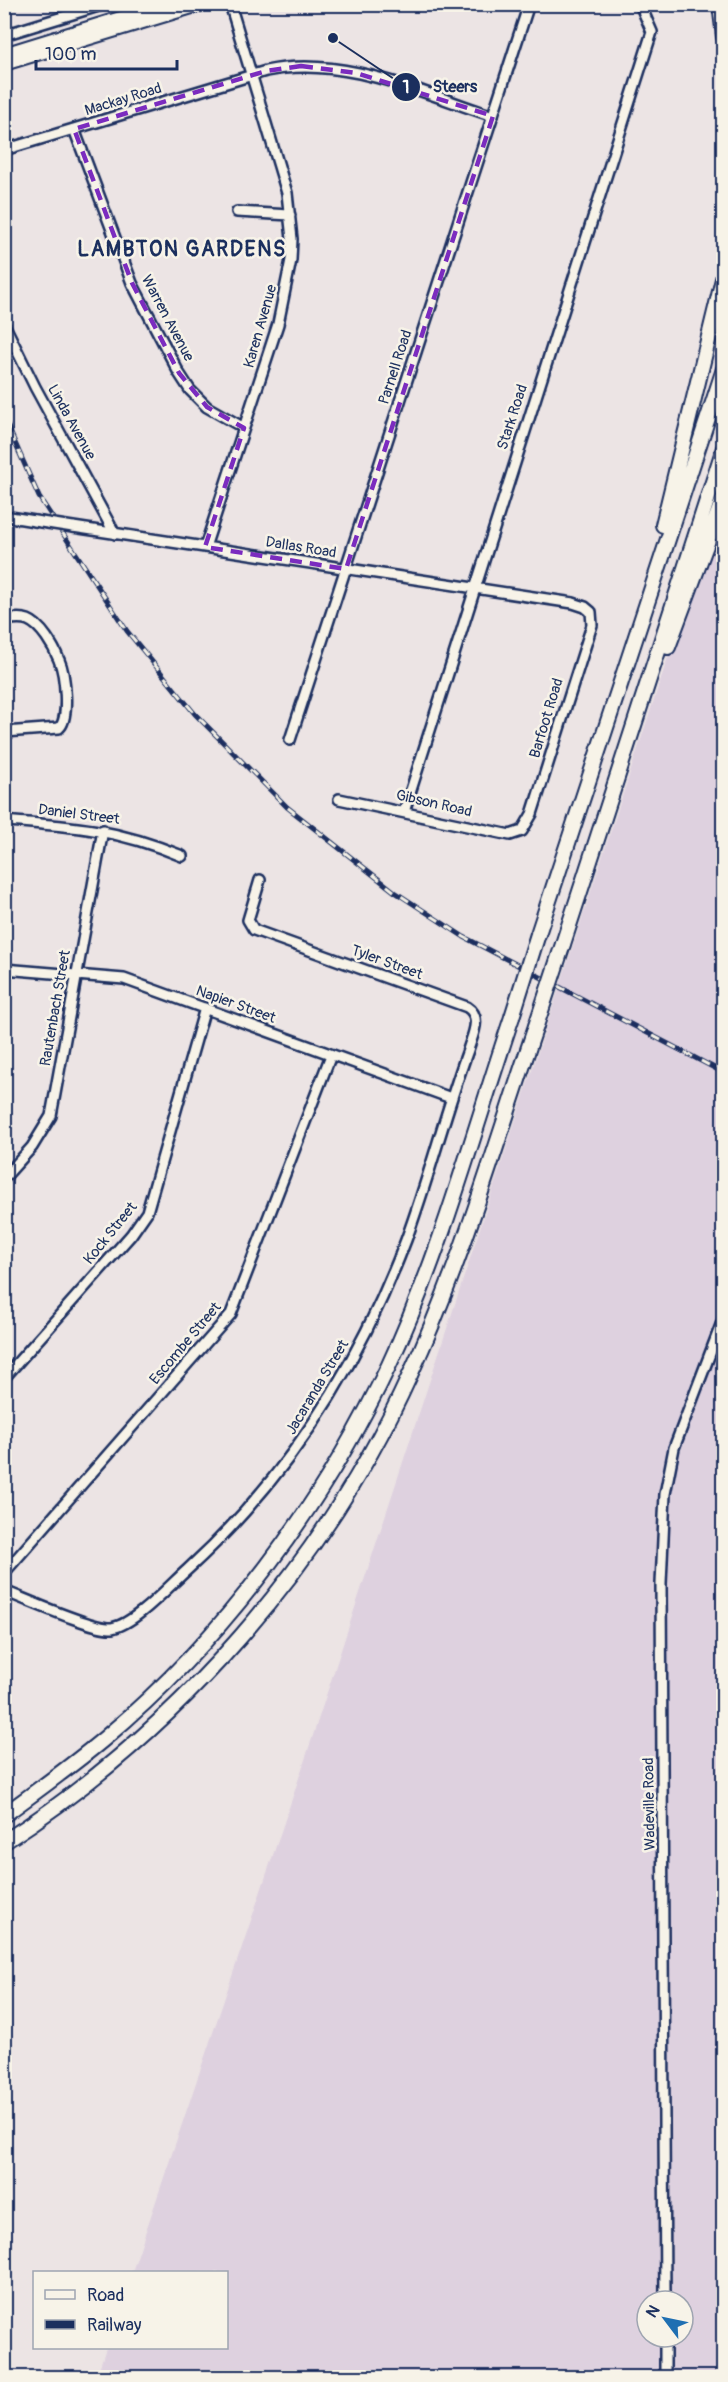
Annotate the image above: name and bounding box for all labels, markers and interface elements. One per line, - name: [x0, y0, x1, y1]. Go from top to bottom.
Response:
- scale bar: [36, 33, 177, 71]
- text: 100 m: [45, 43, 97, 66]
- callout: Steers: [391, 70, 489, 104]
- text: 1: [402, 76, 410, 99]
- text: Steers: [433, 77, 478, 97]
- street label: Mackay Road: [82, 79, 164, 120]
- district label: LAMBTON GARDENS: [77, 236, 287, 263]
- street label: Warren Avenue: [137, 272, 199, 365]
- street label: Karen Avenue: [239, 282, 282, 370]
- street label: Parnell Road: [374, 327, 416, 407]
- street label: Linda Avenue: [43, 381, 100, 464]
- street label: Stark Road: [493, 382, 532, 452]
- street label: Dallas Road: [264, 533, 338, 562]
- street label: Barfoot Road: [525, 676, 568, 760]
- street label: Gibson Road: [394, 786, 474, 821]
- street label: Daniel Street: [37, 800, 122, 829]
- street label: Tyler Street: [349, 941, 426, 984]
- street label: Rautenbach Street: [36, 948, 75, 1068]
- street label: Napier Street: [193, 981, 279, 1028]
- street label: Kock Street: [79, 1197, 142, 1268]
- street label: Escombe Street: [145, 1298, 226, 1388]
- street label: Jacaranda Street: [282, 1336, 354, 1438]
- street label: Wadeville Road: [639, 1757, 660, 1851]
- legend: [33, 2271, 228, 2349]
- text: Road: [87, 2284, 124, 2307]
- north arrow: [635, 2289, 695, 2349]
- text: N: [642, 2302, 665, 2321]
- text: Railway: [87, 2314, 142, 2337]

